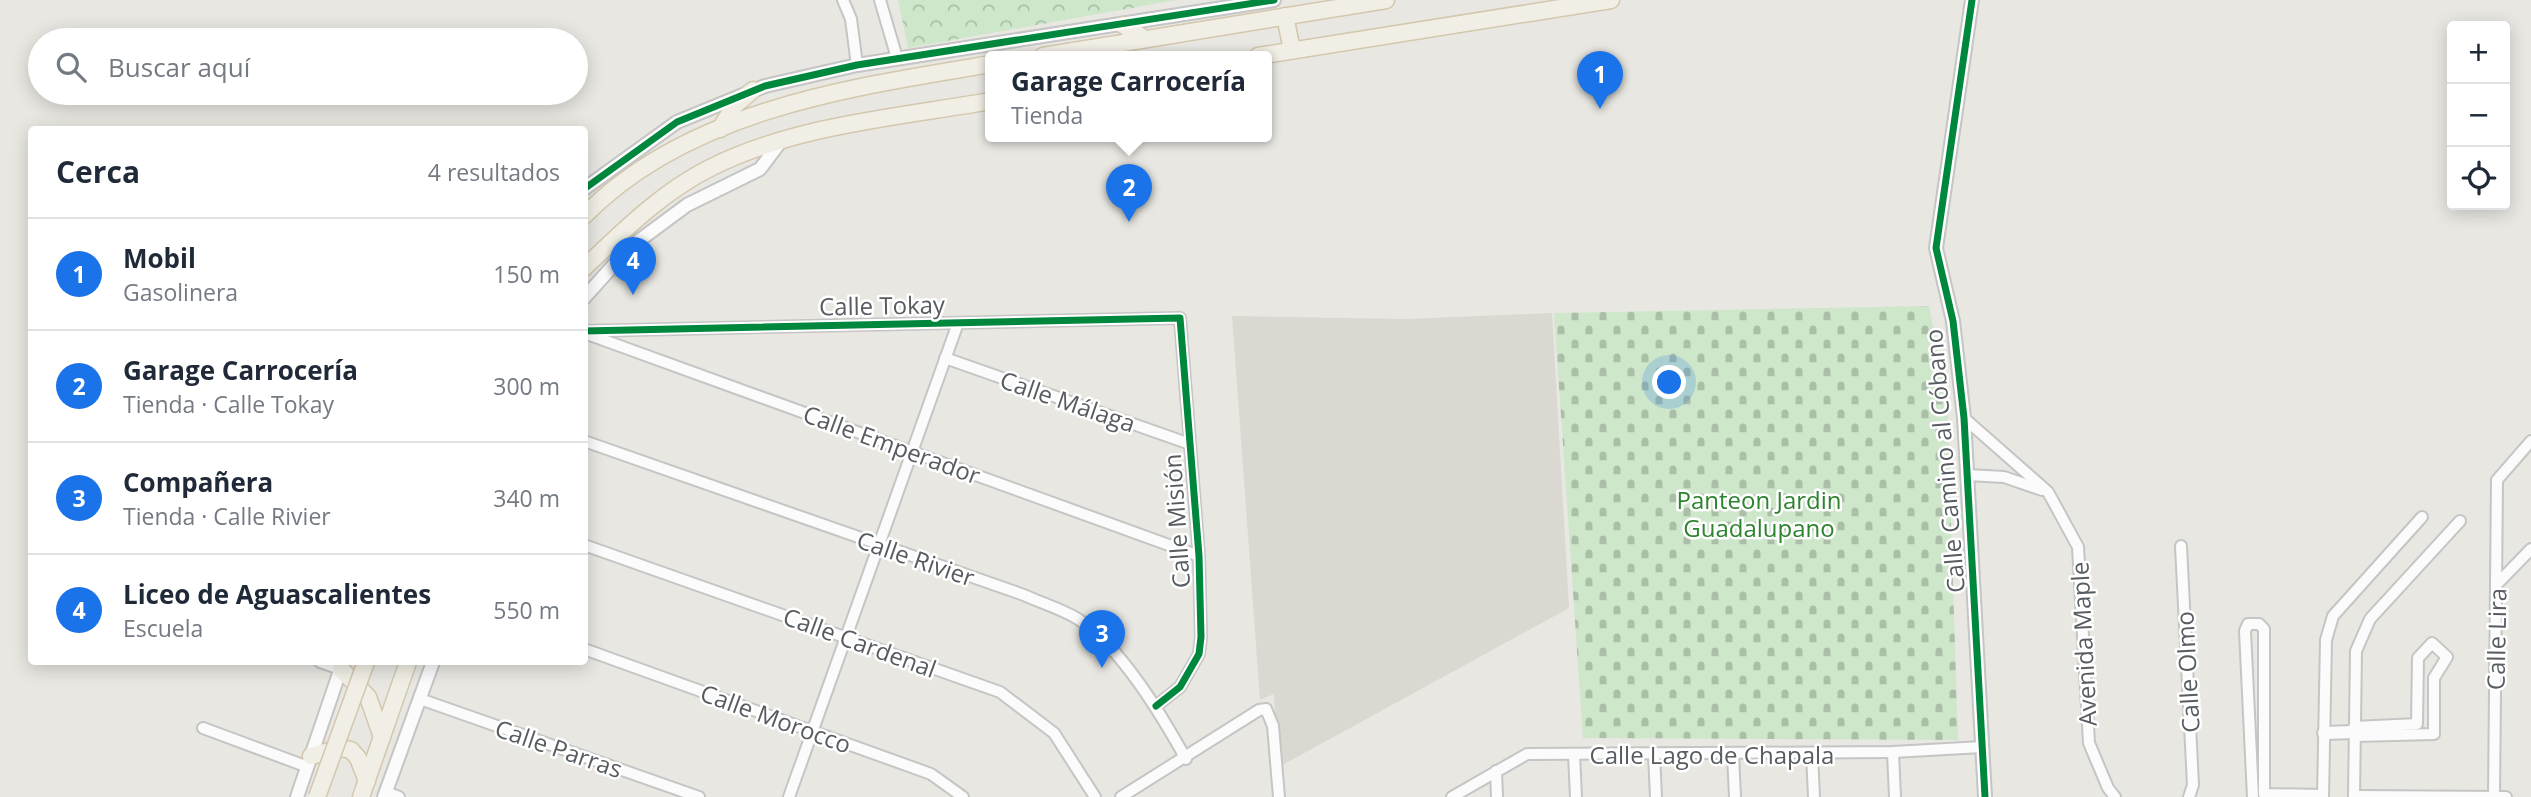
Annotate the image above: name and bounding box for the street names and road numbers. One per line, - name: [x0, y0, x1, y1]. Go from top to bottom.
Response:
- street label: Calle Tokay: [819, 287, 946, 323]
- street label: Calle Camino al Cóbano: [1916, 328, 1972, 594]
- street label: Calle Málaga: [996, 362, 1140, 440]
- street label: Calle Emperador: [799, 397, 985, 491]
- street label: Calle Misión: [1155, 453, 1197, 589]
- street label: Calle Rivier: [853, 522, 979, 594]
- street label: Avenida Maple: [2062, 561, 2104, 727]
- street label: Calle Lira: [2479, 588, 2513, 690]
- street label: Calle Cardenal: [779, 599, 941, 685]
- street label: Calle Olmo: [2167, 610, 2207, 734]
- street label: Calle Morocco: [696, 675, 856, 761]
- street label: Calle Parras: [491, 711, 627, 785]
- street label: Calle Lago de Chapala: [1590, 738, 1834, 771]

